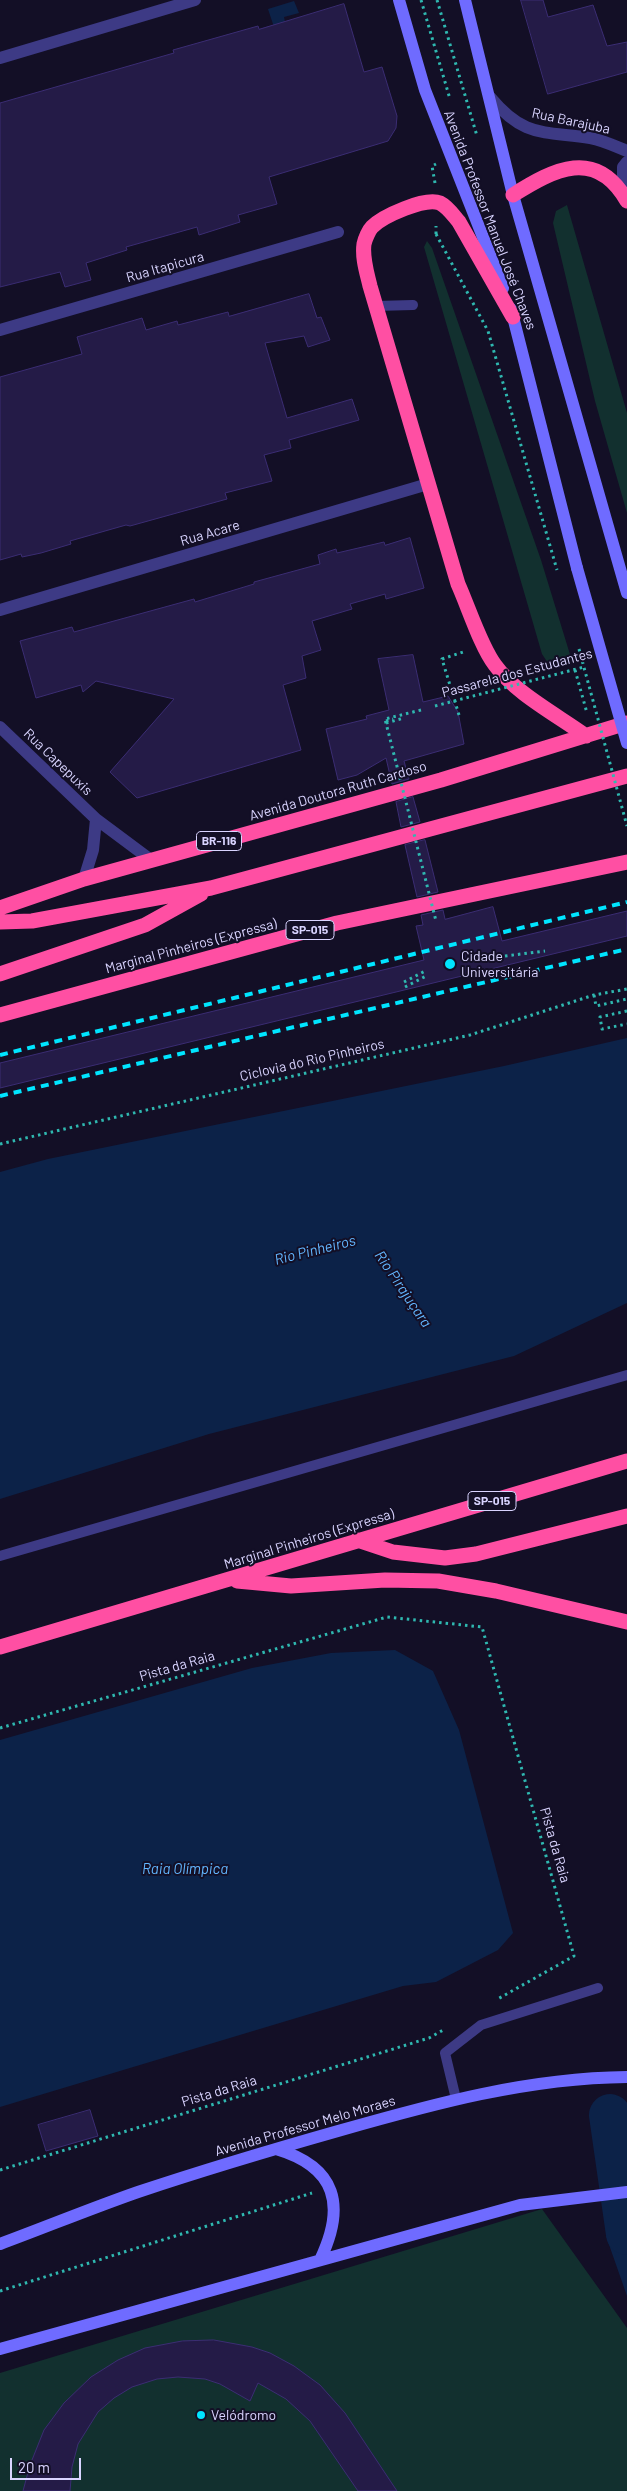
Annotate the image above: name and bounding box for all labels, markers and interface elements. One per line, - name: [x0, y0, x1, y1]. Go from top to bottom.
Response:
- street label: Rua Barajuba: [530, 104, 612, 138]
- street label: Avenida Professor Manuel José Chaves: [440, 108, 540, 332]
- street label: Rua Itapicura: [124, 248, 206, 286]
- street label: Rua Acare: [178, 516, 242, 550]
- street label: Passarela dos Estudantes: [440, 645, 594, 701]
- street label: Rua Capepuxis: [20, 725, 96, 799]
- street label: Avenida Doutora Ruth Cardoso: [247, 758, 429, 824]
- road number: BR-116: [196, 831, 242, 850]
- street label: Marginal Pinheiros (Expressa): [103, 915, 279, 977]
- road number: SP-015: [286, 920, 334, 940]
- place label: Cidade Universitária: [461, 948, 538, 980]
- marker: Cidade Universitária: [443, 957, 457, 971]
- street label: Ciclovia do Rio Pinheiros: [238, 1035, 386, 1085]
- water label: Rio Pinheiros: [273, 1231, 357, 1269]
- water label: Rio Pirajuçara: [371, 1247, 435, 1331]
- road number: SP-015: [468, 1492, 516, 1510]
- street label: Marginal Pinheiros (Expressa): [222, 1505, 396, 1573]
- street label: Pista da Raia: [137, 1647, 217, 1685]
- street label: Pista da Raia: [536, 1805, 574, 1885]
- water label: Raia Olímpica: [142, 1860, 228, 1878]
- street label: Pista da Raia: [179, 2072, 259, 2110]
- street label: Avenida Professor Melo Moraes: [213, 2092, 397, 2160]
- place label: Velódromo: [211, 2407, 276, 2423]
- marker: Velódromo: [195, 2409, 207, 2421]
- scale bar: [12, 2448, 84, 2480]
- text: 20 m: [18, 2458, 50, 2476]

